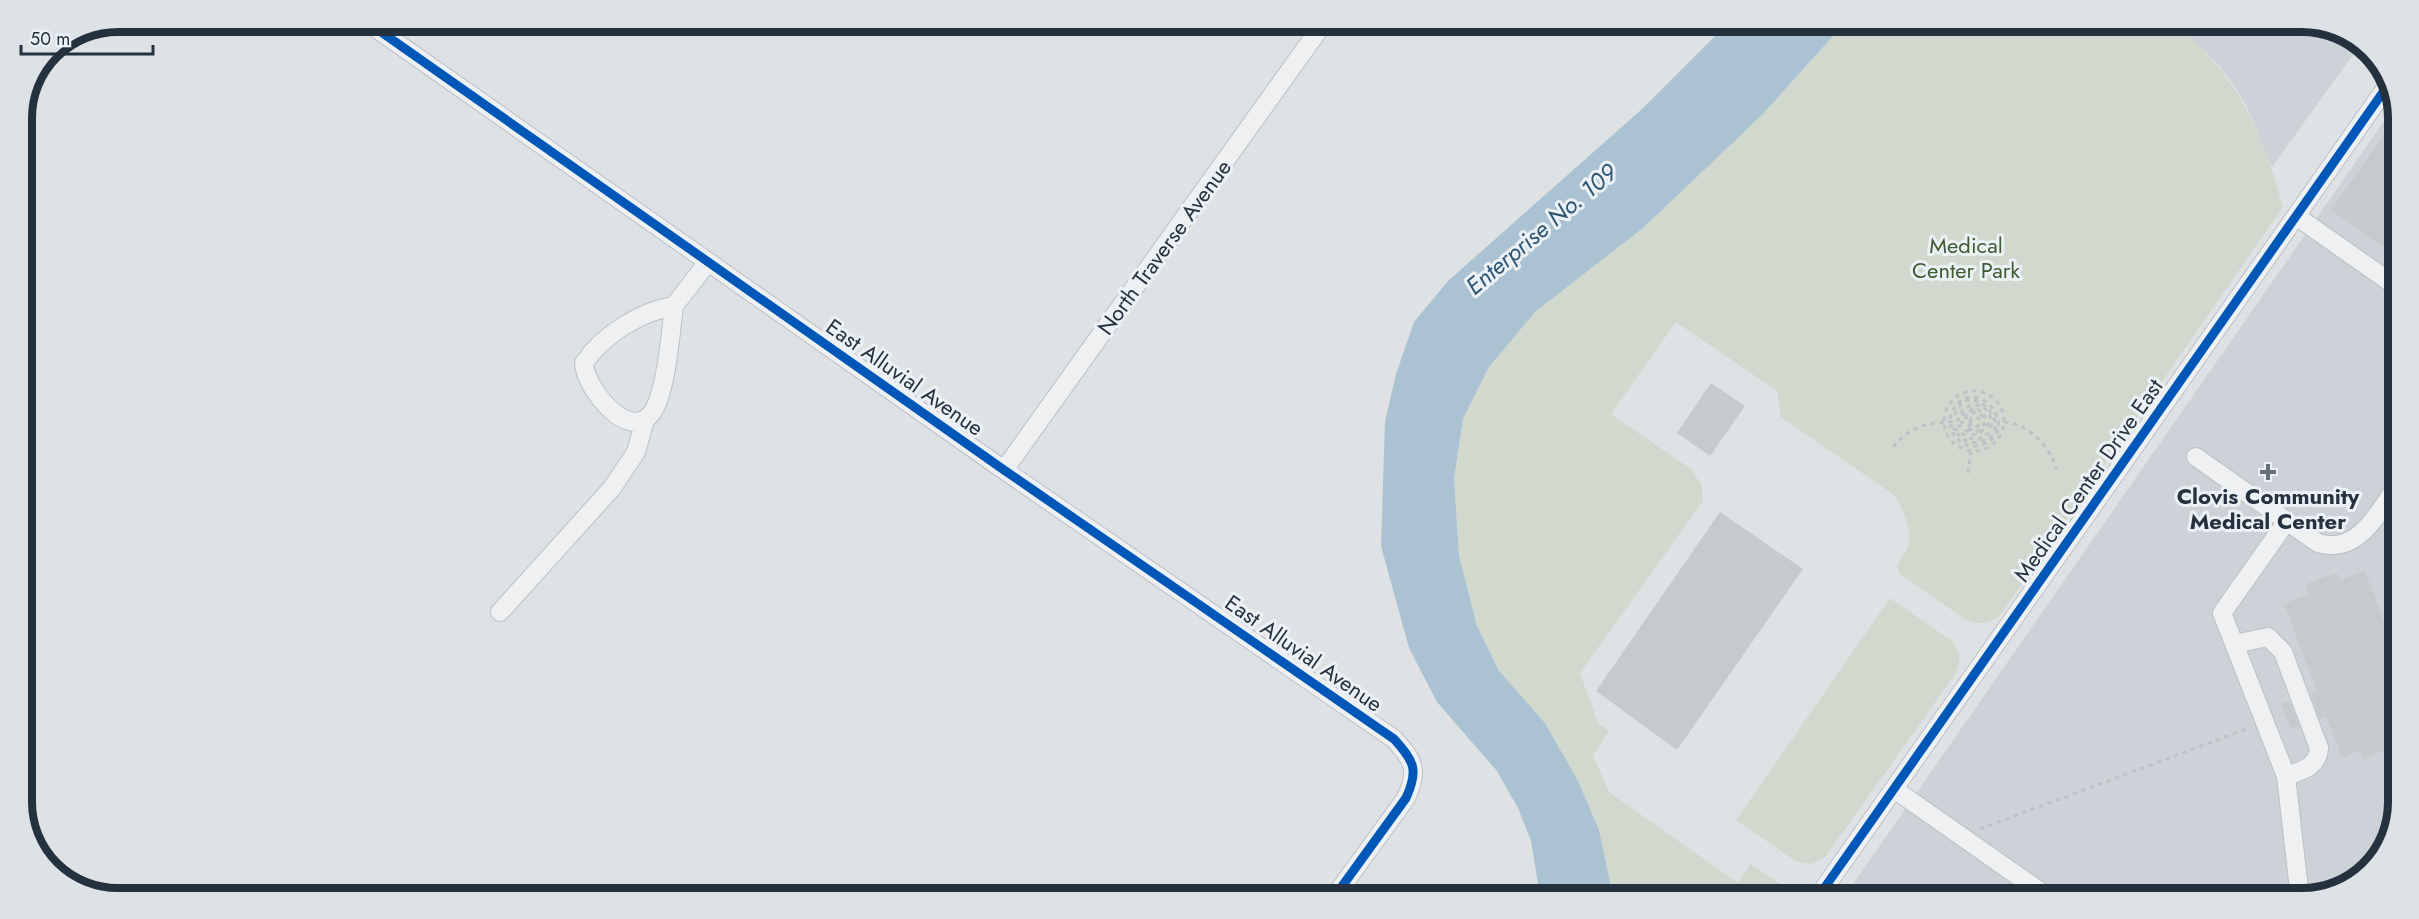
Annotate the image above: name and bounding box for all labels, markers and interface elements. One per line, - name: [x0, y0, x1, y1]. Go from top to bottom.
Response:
- scale bar: [21, 18, 153, 56]
- text: 50 m: [30, 26, 70, 52]
- street label: North Traverse Avenue: [1089, 153, 1239, 341]
- water label: Enterprise No. 109: [1458, 155, 1625, 303]
- park label: Medical Center Park: [1912, 229, 2020, 286]
- street label: East Alluvial Avenue: [820, 311, 990, 443]
- street label: Medical Center Drive East: [2006, 371, 2171, 588]
- marker: Clovis Community Medical Center: [2259, 463, 2277, 481]
- place label: Clovis Community Medical Center: [2177, 480, 2360, 537]
- street label: East Alluvial Avenue: [1219, 587, 1389, 719]

